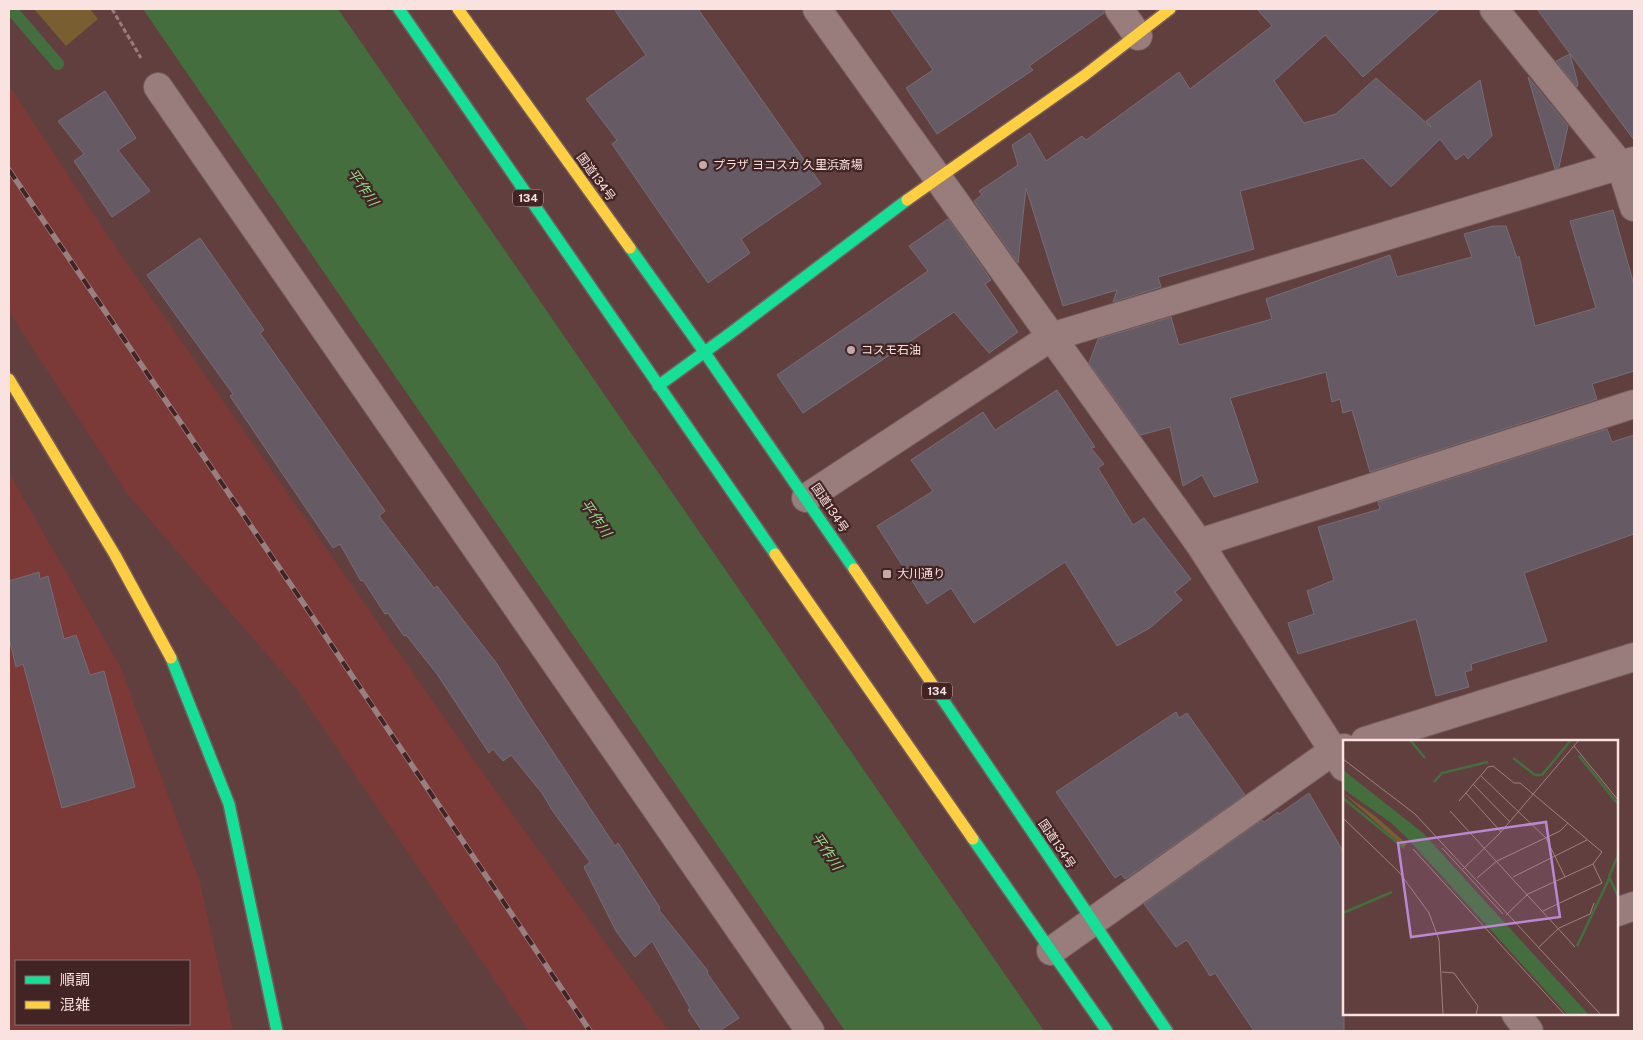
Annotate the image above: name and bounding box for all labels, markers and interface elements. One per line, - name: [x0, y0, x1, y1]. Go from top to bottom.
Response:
- street label: 国道134号: [574, 150, 618, 204]
- place label: プラザ ヨコスカ 久里浜斎場: [713, 158, 863, 172]
- marker: プラザ ヨコスカ 久里浜斎場: [697, 159, 709, 171]
- water label: 平作川: [344, 165, 383, 210]
- road number: 134: [513, 190, 543, 207]
- place label: コスモ石油: [861, 343, 921, 357]
- marker: コスモ石油: [845, 344, 857, 356]
- street label: 国道134号: [809, 481, 851, 535]
- water label: 平作川: [577, 496, 616, 541]
- place label: 大川通り: [897, 567, 945, 581]
- marker: 大川通り: [881, 568, 893, 580]
- road number: 134: [922, 682, 952, 699]
- inset map: [1343, 740, 1618, 1015]
- street label: 国道134号: [1036, 817, 1078, 871]
- water label: 平作川: [809, 829, 846, 875]
- legend: [15, 960, 190, 1025]
- text: 順調: [60, 971, 90, 988]
- text: 混雑: [60, 996, 90, 1013]

